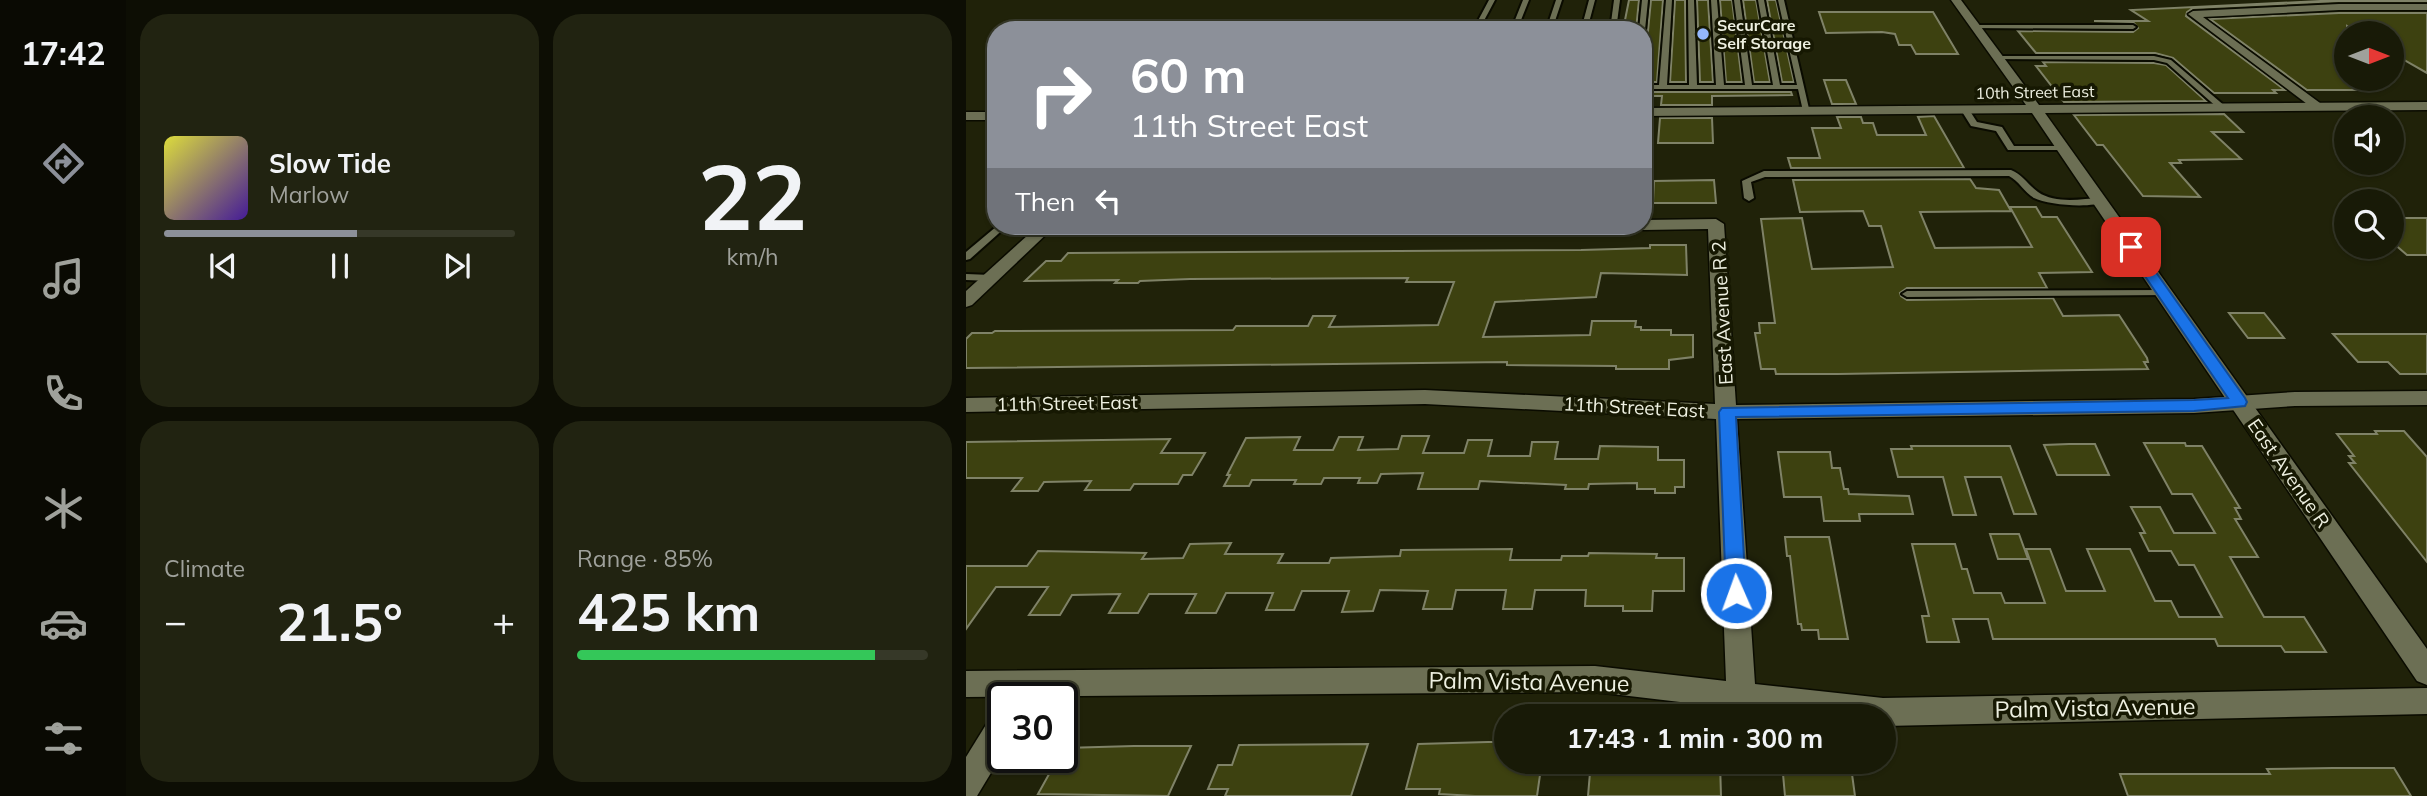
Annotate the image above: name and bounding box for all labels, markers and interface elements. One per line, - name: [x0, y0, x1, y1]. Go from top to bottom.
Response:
- place label: SecurCare Self Storage: [1717, 15, 1811, 53]
- north arrow: [2334, 21, 2404, 91]
- map controls: [2334, 21, 2404, 259]
- marker: SecurCare Self Storage: [1695, 26, 1711, 42]
- text: 17:42: [21, 33, 105, 73]
- text: 60 m: [1130, 44, 1246, 105]
- icon: right: [1015, 49, 1106, 140]
- street label: 10th Street East: [1975, 81, 2095, 103]
- text: 11th Street East: [1130, 105, 1368, 145]
- button: sound: [2334, 105, 2404, 175]
- icon: directions: [39, 139, 88, 188]
- text: 22: [698, 139, 807, 253]
- text: Slow Tide: [269, 147, 391, 180]
- text: Marlow: [269, 180, 349, 209]
- icon: left: [1089, 182, 1127, 220]
- text: Then: [1015, 185, 1075, 218]
- button: search: [2334, 189, 2404, 259]
- pin: [2101, 217, 2161, 277]
- icon: arrive: [2112, 228, 2150, 266]
- street label: East Avenue R 2: [1706, 240, 1738, 386]
- text: km/h: [726, 242, 779, 271]
- icon: previous: [204, 247, 242, 285]
- icon: pause: [321, 247, 359, 285]
- icon: next: [438, 247, 476, 285]
- icon: music: [39, 254, 88, 303]
- icon: phone: [39, 369, 88, 418]
- street label: 11th Street East: [996, 390, 1138, 416]
- street label: 11th Street East: [1563, 391, 1706, 423]
- street label: East Avenue R: [2243, 414, 2335, 532]
- icon: climate: [39, 484, 88, 533]
- text: Range · 85%: [577, 544, 713, 573]
- text: Climate: [164, 554, 245, 583]
- position arrow: [1699, 556, 1773, 630]
- text: 425 km: [577, 579, 760, 644]
- text: 21.5°: [276, 589, 403, 654]
- text: −: [164, 597, 187, 645]
- text: +: [492, 597, 515, 645]
- icon: car: [39, 599, 88, 648]
- street label: Palm Vista Avenue: [1428, 665, 1630, 698]
- speed limit sign: 30: [987, 682, 1078, 773]
- street label: Palm Vista Avenue: [1994, 691, 2196, 724]
- icon: filters: [39, 714, 88, 763]
- text: 17:43 · 1 min · 300 m: [1567, 722, 1823, 755]

